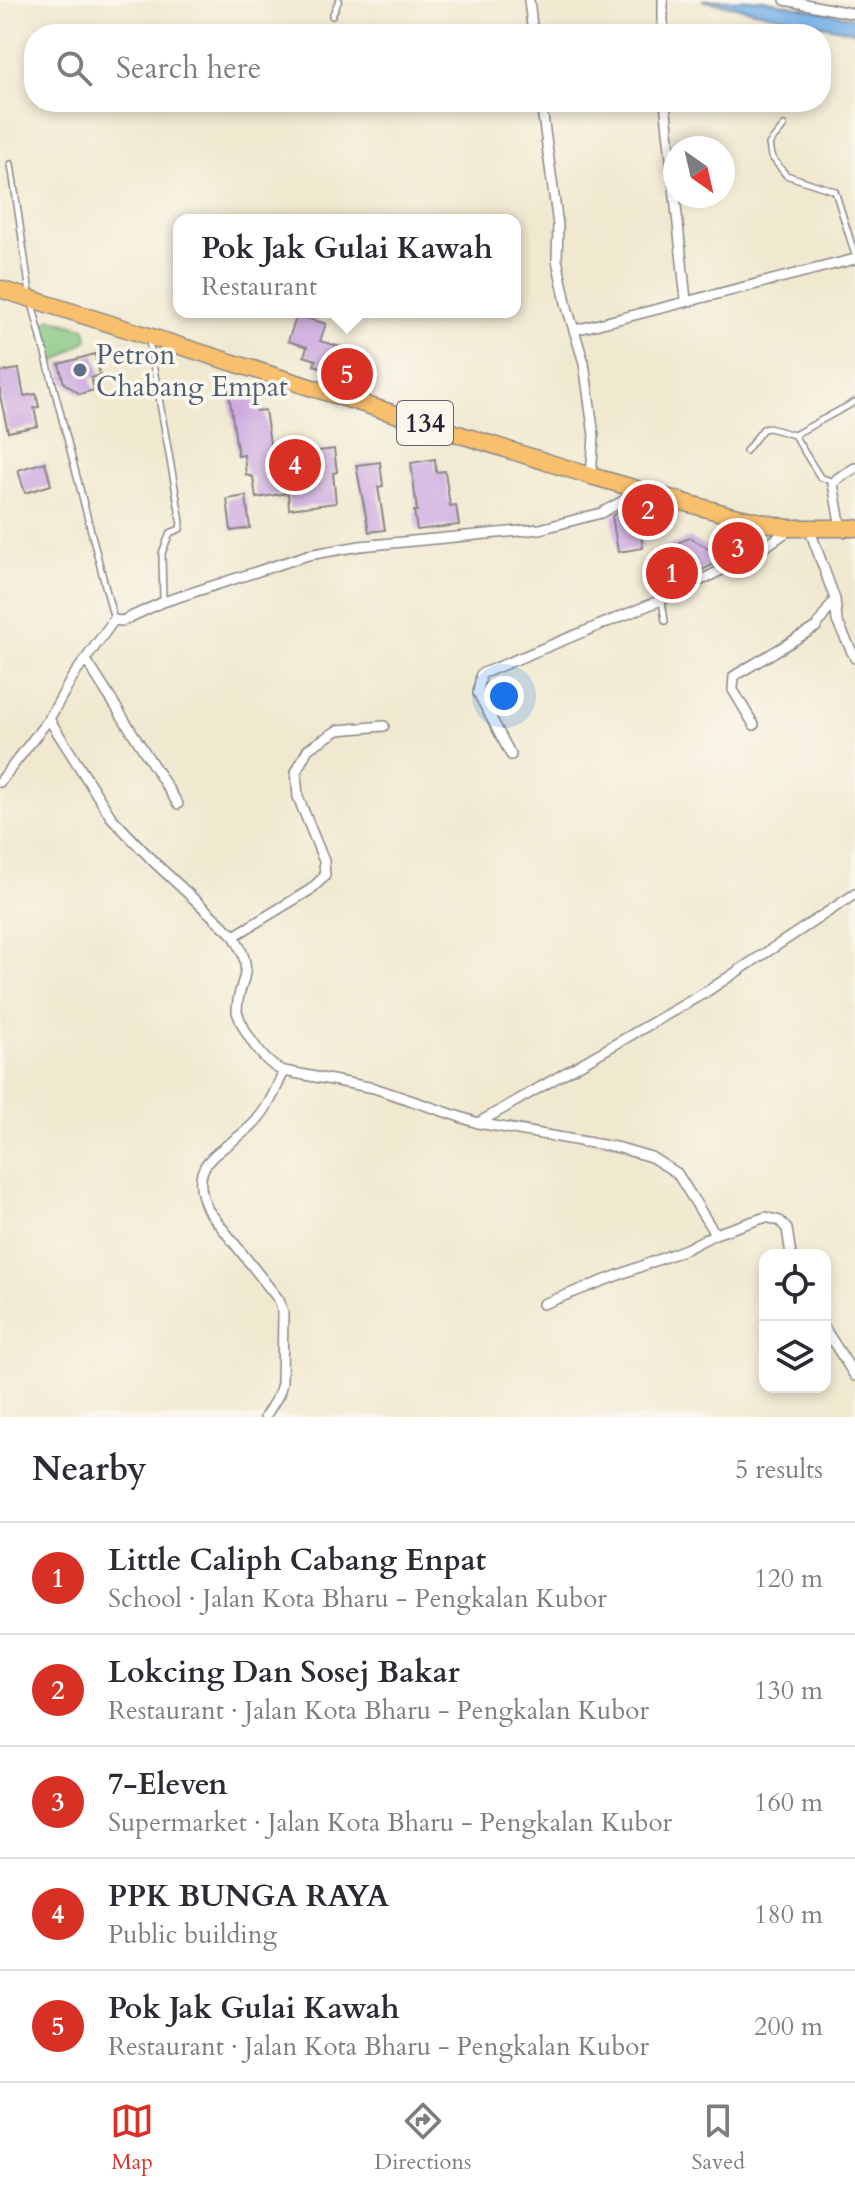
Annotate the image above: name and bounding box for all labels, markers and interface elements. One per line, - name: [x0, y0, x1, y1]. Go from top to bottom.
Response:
- search box: [24, 24, 831, 112]
- icon: search: [52, 46, 96, 90]
- text: Search here: [116, 48, 261, 89]
- north arrow: [663, 136, 735, 208]
- popup: [173, 214, 521, 318]
- text: Pok Jak Gulai Kawah: [201, 228, 493, 269]
- text: Restaurant: [201, 269, 317, 304]
- place label: Petron Chabang Empat: [96, 336, 288, 406]
- pin: 5: [321, 344, 373, 404]
- marker: Petron Chabang Empat: [71, 361, 89, 379]
- road number: 134: [397, 401, 453, 445]
- pin: 4: [269, 435, 321, 495]
- pin: 2: [622, 480, 674, 540]
- pin: 3: [712, 518, 764, 578]
- pin: 1: [646, 543, 698, 603]
- your location: [484, 676, 524, 716]
- map controls: [759, 1249, 831, 1393]
- button: locate: [759, 1249, 831, 1321]
- button: layers: [759, 1321, 831, 1393]
- text: Nearby: [32, 1446, 147, 1492]
- text: 5 results: [735, 1452, 823, 1487]
- text: Little Caliph Cabang Enpat: [108, 1540, 486, 1581]
- text: 1: [51, 1561, 65, 1596]
- text: 120 m: [754, 1561, 823, 1596]
- text: School · Jalan Kota Bharu - Pengkalan Kubor: [108, 1581, 607, 1616]
- text: Lokcing Dan Sosej Bakar: [108, 1652, 460, 1693]
- text: 2: [51, 1673, 65, 1708]
- text: 130 m: [754, 1673, 823, 1708]
- text: Restaurant · Jalan Kota Bharu - Pengkalan Kubor: [108, 1693, 649, 1728]
- text: 7-Eleven: [108, 1764, 227, 1805]
- text: 3: [51, 1785, 65, 1820]
- text: 160 m: [754, 1785, 823, 1820]
- text: Supermarket · Jalan Kota Bharu - Pengkalan Kubor: [108, 1805, 672, 1840]
- text: PPK BUNGA RAYA: [108, 1876, 389, 1917]
- text: 4: [51, 1897, 65, 1932]
- text: 180 m: [754, 1897, 823, 1932]
- text: Public building: [108, 1917, 277, 1952]
- text: Pok Jak Gulai Kawah: [108, 1988, 399, 2029]
- text: 5: [51, 2009, 65, 2044]
- text: 200 m: [754, 2009, 823, 2044]
- text: Restaurant · Jalan Kota Bharu - Pengkalan Kubor: [108, 2029, 649, 2064]
- tab: Map: [110, 2099, 154, 2177]
- tab: Directions: [374, 2099, 471, 2177]
- tab: Saved: [692, 2099, 745, 2177]

